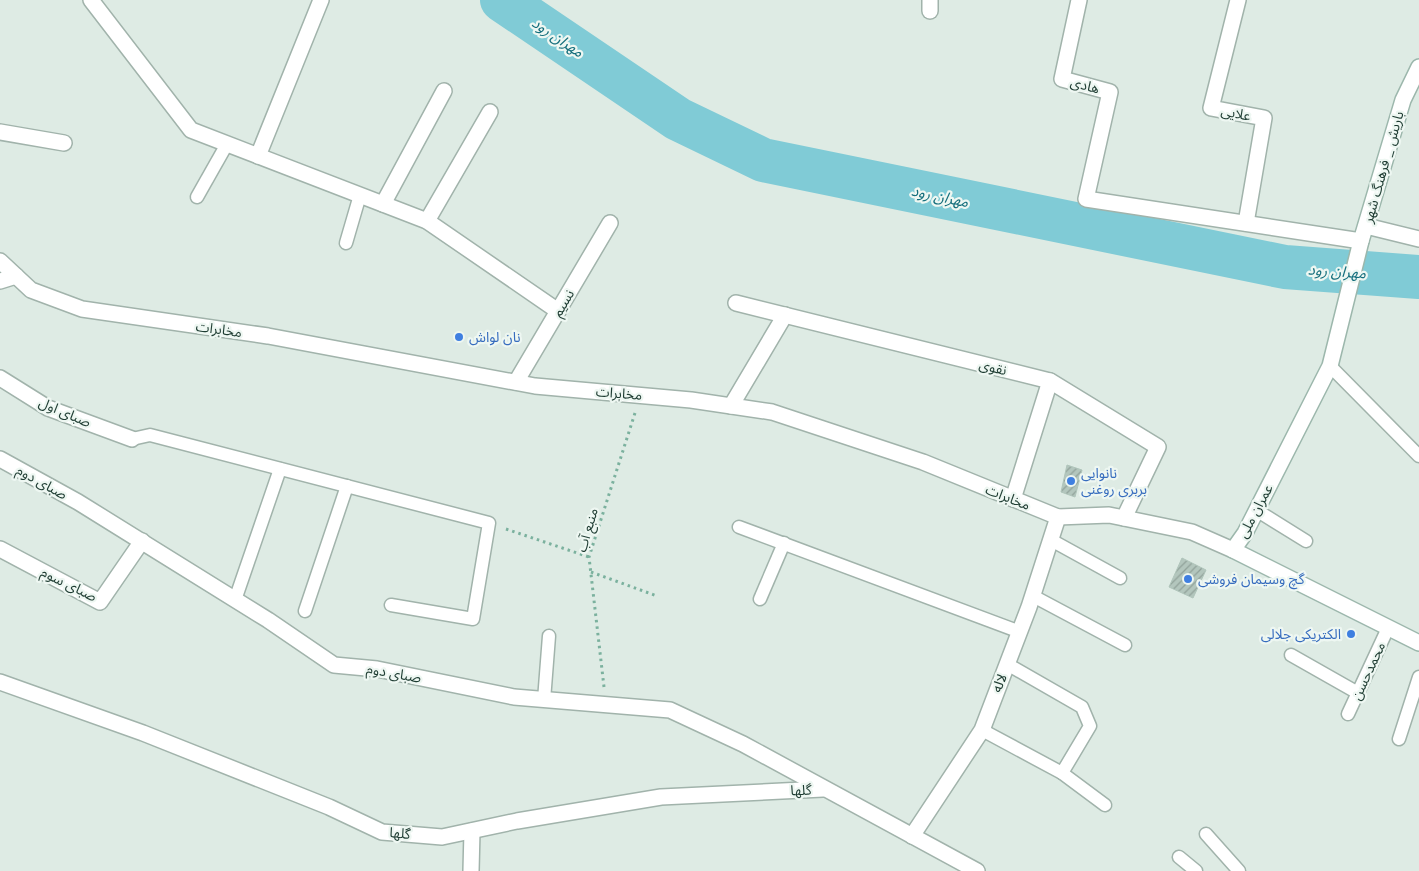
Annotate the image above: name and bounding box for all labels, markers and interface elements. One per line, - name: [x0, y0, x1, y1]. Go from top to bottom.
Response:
- water label: مهران رود: [529, 13, 587, 61]
- street label: هادی: [1068, 72, 1102, 98]
- street label: علایی: [1220, 101, 1252, 125]
- street label: باریش _ فرهنگ شهر: [1358, 109, 1408, 226]
- water label: مهران رود: [910, 181, 971, 211]
- water label: مهران رود: [1307, 259, 1367, 283]
- street label: نسیم: [548, 286, 580, 321]
- street label: مخابرات: [195, 317, 243, 341]
- place label: نان لواش: [469, 328, 521, 346]
- marker: نان لواش: [453, 331, 465, 343]
- street label: نقوی: [977, 355, 1009, 379]
- street label: مخابرات: [595, 382, 643, 404]
- street label: صبای اول: [36, 393, 94, 431]
- street label: صبای دوم: [12, 461, 71, 505]
- place label: نانوایی بربری روغنی: [1081, 464, 1147, 498]
- marker: نانوایی بربری روغنی: [1065, 475, 1077, 487]
- street label: مخابرات: [983, 480, 1033, 514]
- street label: عمران ملی: [1233, 481, 1277, 541]
- street label: منبع آب: [572, 506, 604, 555]
- street label: صبای سوم: [37, 563, 100, 607]
- place label: گچ وسیمان فروشی: [1198, 570, 1305, 590]
- marker: گچ وسیمان فروشی: [1182, 573, 1194, 585]
- place label: الکتریکی جلالی: [1261, 625, 1341, 643]
- marker: الکتریکی جلالی: [1345, 628, 1357, 640]
- street label: محمدحسن: [1347, 639, 1389, 703]
- street label: صبای دوم: [365, 659, 423, 689]
- street label: لاله: [987, 671, 1011, 695]
- street label: گلها: [790, 781, 812, 799]
- street label: گلها: [389, 823, 412, 843]

